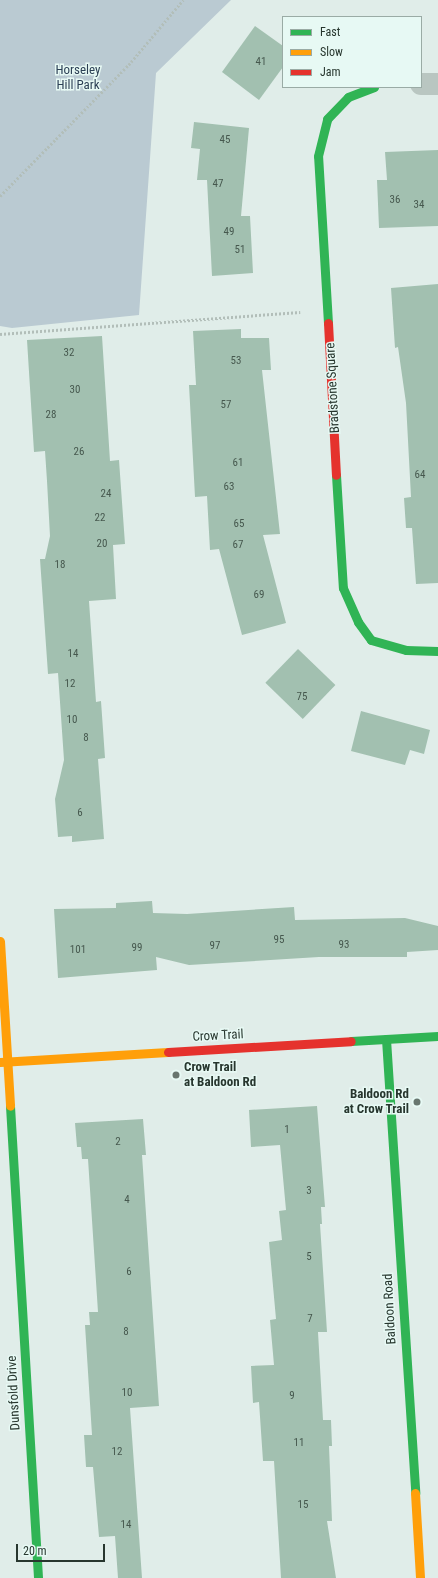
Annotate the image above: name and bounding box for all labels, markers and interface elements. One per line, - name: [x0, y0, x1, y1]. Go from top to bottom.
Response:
- legend: [282, 16, 422, 88]
- text: Fast: [320, 25, 340, 39]
- text: Slow: [320, 45, 343, 59]
- house number: 41: [256, 55, 266, 69]
- park label: Horseley Hill Park: [56, 63, 100, 94]
- text: Jam: [320, 65, 341, 79]
- house number: 45: [220, 133, 230, 147]
- house number: 47: [213, 177, 223, 191]
- house number: 36: [390, 193, 400, 207]
- house number: 34: [414, 198, 424, 212]
- house number: 49: [224, 225, 234, 239]
- house number: 51: [235, 243, 245, 257]
- street label: Bradstone Square: [323, 342, 343, 434]
- house number: 32: [64, 346, 74, 360]
- house number: 53: [231, 354, 241, 368]
- house number: 30: [70, 383, 80, 397]
- house number: 57: [221, 398, 231, 412]
- house number: 28: [46, 408, 56, 422]
- house number: 26: [74, 445, 84, 459]
- house number: 61: [233, 456, 243, 470]
- house number: 64: [415, 468, 425, 482]
- house number: 63: [224, 480, 234, 494]
- house number: 24: [101, 487, 111, 501]
- house number: 22: [95, 511, 105, 525]
- house number: 65: [234, 517, 244, 531]
- house number: 20: [97, 537, 107, 551]
- house number: 67: [233, 538, 243, 552]
- house number: 18: [55, 558, 65, 572]
- house number: 69: [254, 588, 264, 602]
- house number: 14: [68, 647, 78, 661]
- house number: 12: [65, 677, 75, 691]
- house number: 75: [297, 690, 307, 704]
- house number: 10: [67, 713, 77, 727]
- house number: 8: [83, 731, 89, 745]
- house number: 6: [77, 806, 83, 820]
- house number: 95: [274, 933, 284, 947]
- house number: 93: [339, 938, 349, 952]
- house number: 97: [210, 939, 220, 953]
- house number: 99: [132, 941, 142, 955]
- house number: 101: [70, 943, 86, 957]
- street label: Crow Trail: [192, 1027, 244, 1045]
- place label: Crow Trail at Baldoon Rd: [184, 1060, 256, 1091]
- marker: Crow Trail at Baldoon Rd: [171, 1070, 181, 1080]
- place label: Baldoon Rd at Crow Trail: [343, 1087, 409, 1118]
- marker: Baldoon Rd at Crow Trail: [412, 1097, 422, 1107]
- house number: 1: [284, 1123, 290, 1137]
- house number: 2: [115, 1135, 121, 1149]
- house number: 3: [306, 1184, 312, 1198]
- house number: 4: [124, 1193, 130, 1207]
- house number: 5: [306, 1250, 312, 1264]
- house number: 6: [126, 1265, 132, 1279]
- street label: Baldoon Road: [380, 1273, 400, 1345]
- house number: 7: [307, 1312, 313, 1326]
- house number: 8: [123, 1325, 129, 1339]
- street label: Dunsfold Drive: [4, 1355, 24, 1431]
- house number: 10: [122, 1386, 132, 1400]
- house number: 9: [289, 1389, 295, 1403]
- house number: 11: [294, 1436, 304, 1450]
- house number: 12: [112, 1445, 122, 1459]
- house number: 15: [298, 1498, 308, 1512]
- house number: 14: [121, 1518, 131, 1532]
- scale bar: [18, 1536, 107, 1562]
- text: 20 m: [23, 1544, 47, 1558]

